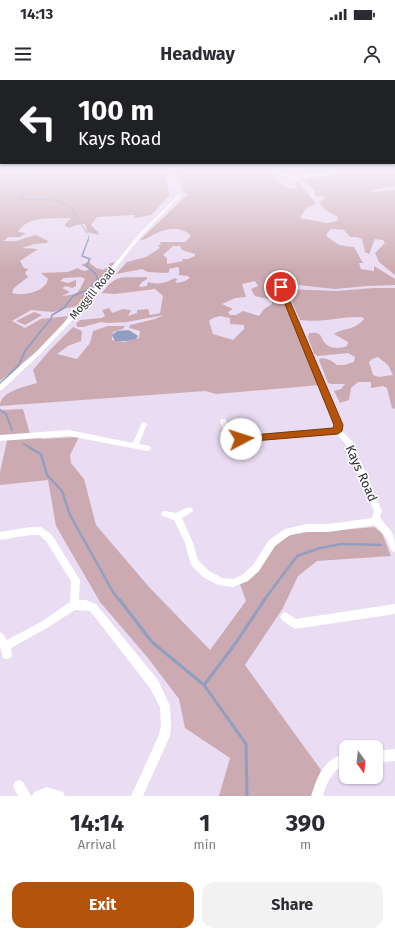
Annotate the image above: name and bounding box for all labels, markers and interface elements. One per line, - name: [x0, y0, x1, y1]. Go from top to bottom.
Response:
- text: 14:13: [20, 5, 53, 23]
- icon: menu: [12, 43, 34, 65]
- text: Headway: [160, 43, 235, 65]
- icon: person: [361, 43, 383, 65]
- text: 100 m: [78, 94, 154, 127]
- icon: left: [12, 96, 64, 148]
- text: Kays Road: [78, 128, 161, 150]
- street label: Moggill Road: [67, 265, 118, 322]
- pin: [264, 270, 298, 304]
- icon: arrive: [270, 276, 292, 298]
- position arrow: [220, 418, 262, 460]
- street label: Kays Road: [342, 443, 381, 504]
- north arrow: [339, 740, 383, 784]
- map controls: [339, 740, 383, 784]
- text: 14:14: [70, 809, 124, 837]
- text: 1: [199, 809, 210, 837]
- text: 390: [286, 809, 325, 837]
- text: Arrival: [78, 837, 116, 852]
- text: min: [194, 837, 216, 852]
- text: m: [300, 837, 311, 852]
- button: Exit: [12, 882, 194, 928]
- button: Share: [202, 882, 383, 928]

